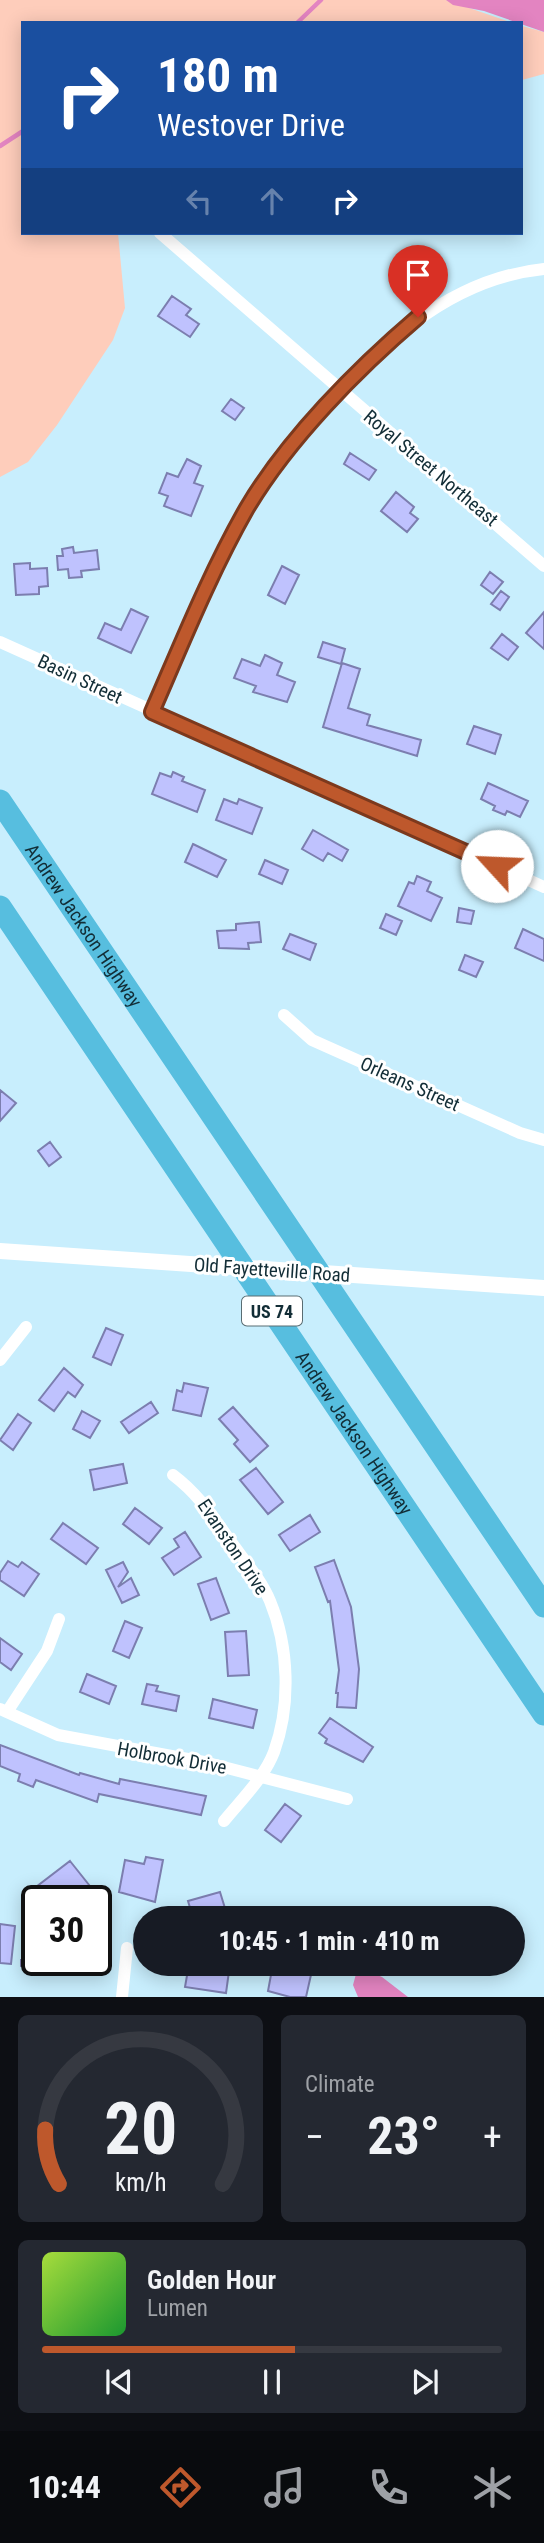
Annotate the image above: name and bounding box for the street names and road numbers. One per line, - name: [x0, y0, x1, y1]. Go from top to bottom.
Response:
- street label: Royal Street Northeast: [359, 405, 503, 531]
- street label: Basin Street: [34, 649, 126, 709]
- street label: Andrew Jackson Highway: [21, 839, 147, 1011]
- street label: Orleans Street: [357, 1052, 463, 1116]
- street label: Old Fayetteville Road: [193, 1253, 351, 1287]
- road number: US 74: [242, 1296, 302, 1326]
- street label: Andrew Jackson Highway: [291, 1347, 418, 1519]
- street label: Evanston Drive: [193, 1495, 274, 1599]
- street label: Holbrook Drive: [116, 1737, 229, 1779]

